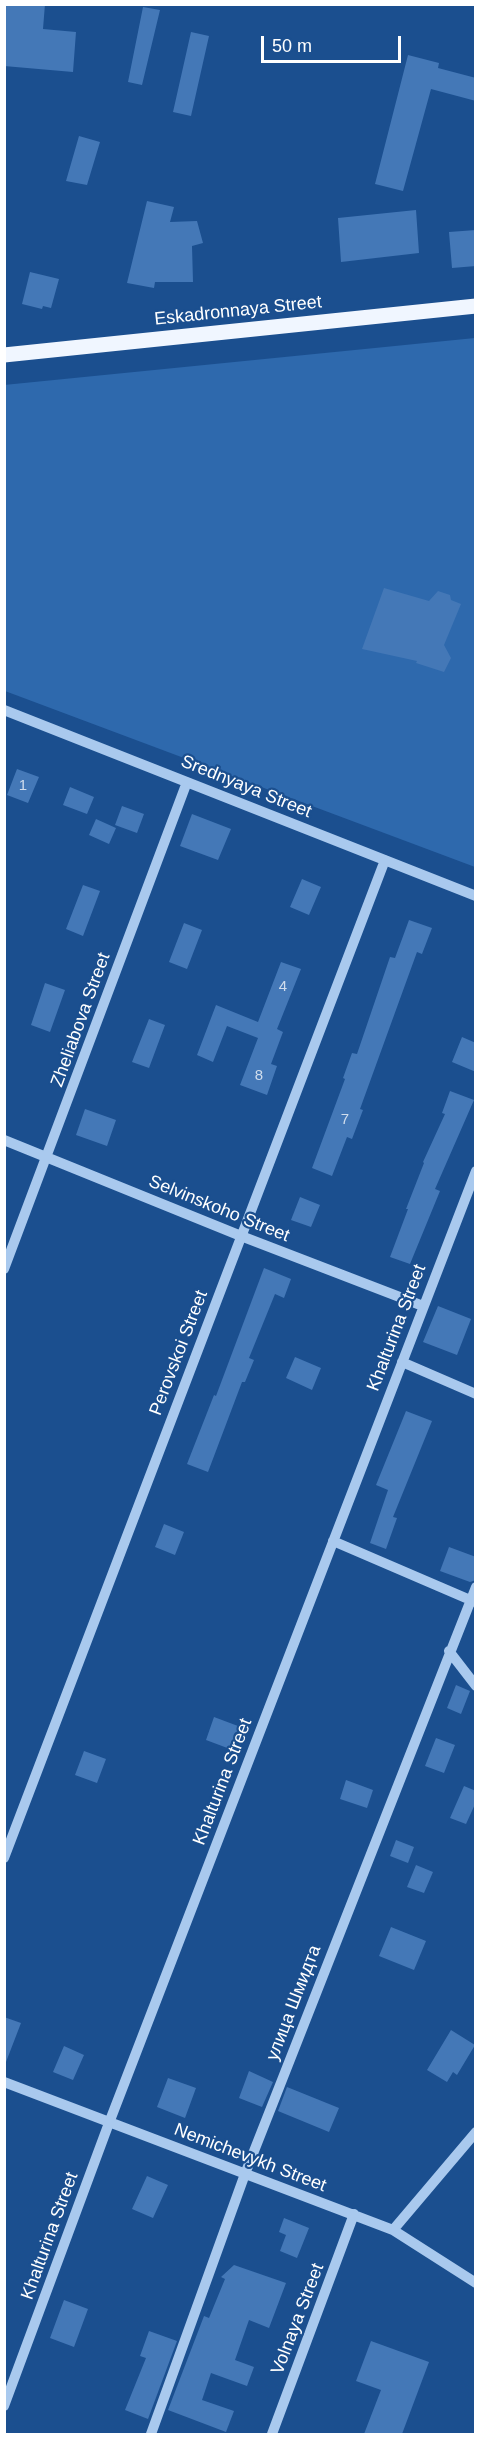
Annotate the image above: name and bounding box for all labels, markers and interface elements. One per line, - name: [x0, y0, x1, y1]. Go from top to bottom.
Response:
- scale bar: [264, 24, 404, 62]
- text: 50 m: [272, 36, 312, 56]
- street label: Eskadronnaya Street: [153, 291, 323, 331]
- street label: Srednyaya Street: [177, 751, 315, 823]
- house number: 1: [19, 777, 27, 795]
- street label: Zheliabova Street: [47, 950, 115, 1090]
- house number: 4: [279, 978, 287, 996]
- house number: 8: [255, 1067, 263, 1085]
- house number: 7: [341, 1111, 349, 1129]
- street label: Selvinskoho Street: [145, 1171, 293, 1247]
- street label: Khalturina Street: [363, 1262, 431, 1394]
- street label: Perovskoi Street: [145, 1287, 213, 1419]
- street label: Khalturina Street: [189, 1716, 257, 1848]
- street label: улица Шмидта: [262, 1942, 326, 2064]
- street label: Nemichevykh Street: [171, 2119, 329, 2197]
- street label: Khalturina Street: [17, 2169, 83, 2303]
- street label: Volnaya Street: [267, 2260, 329, 2378]

